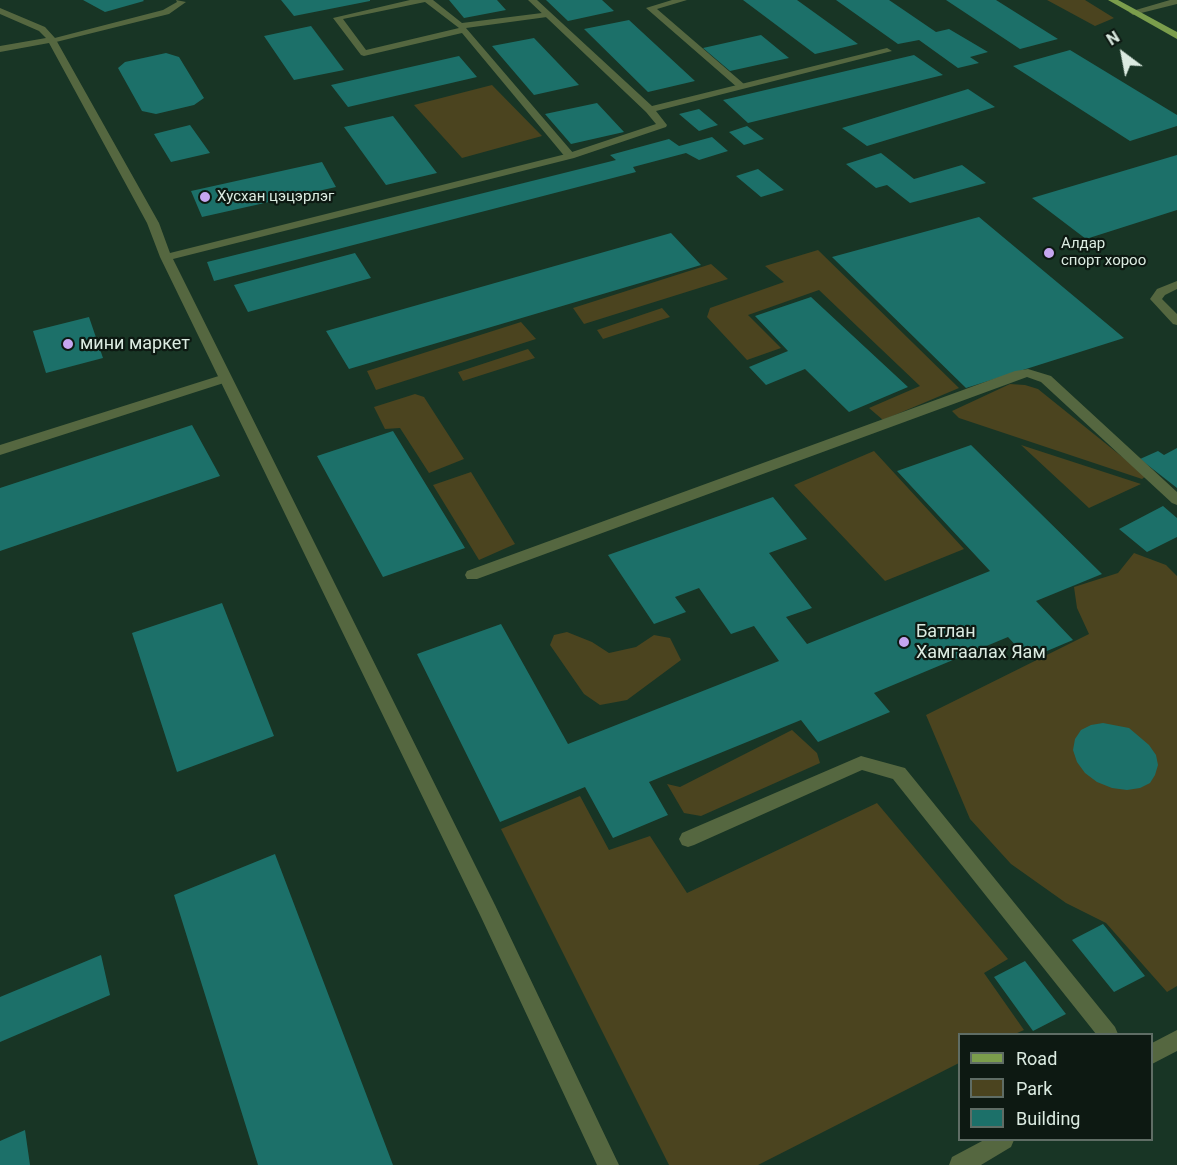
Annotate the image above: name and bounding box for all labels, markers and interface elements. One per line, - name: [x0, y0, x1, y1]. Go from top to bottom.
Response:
- north arrow: [1093, 24, 1153, 84]
- text: N: [1103, 27, 1123, 49]
- place label: Хусхан цэцэрлэг: [217, 188, 334, 206]
- marker: Хусхан цэцэрлэг: [198, 190, 212, 204]
- place label: Алдар спорт хороо: [1061, 235, 1146, 270]
- marker: Алдар спорт хороо: [1042, 246, 1056, 260]
- place label: мини маркет: [80, 333, 190, 355]
- marker: мини маркет: [61, 337, 75, 351]
- place label: Батлан Хамгаалах Яам: [916, 621, 1046, 664]
- marker: Батлан Хамгаалах Яам: [897, 635, 911, 649]
- legend: [958, 1033, 1153, 1141]
- text: Road: [1016, 1048, 1057, 1069]
- text: Park: [1016, 1078, 1052, 1099]
- text: Building: [1016, 1108, 1080, 1129]

